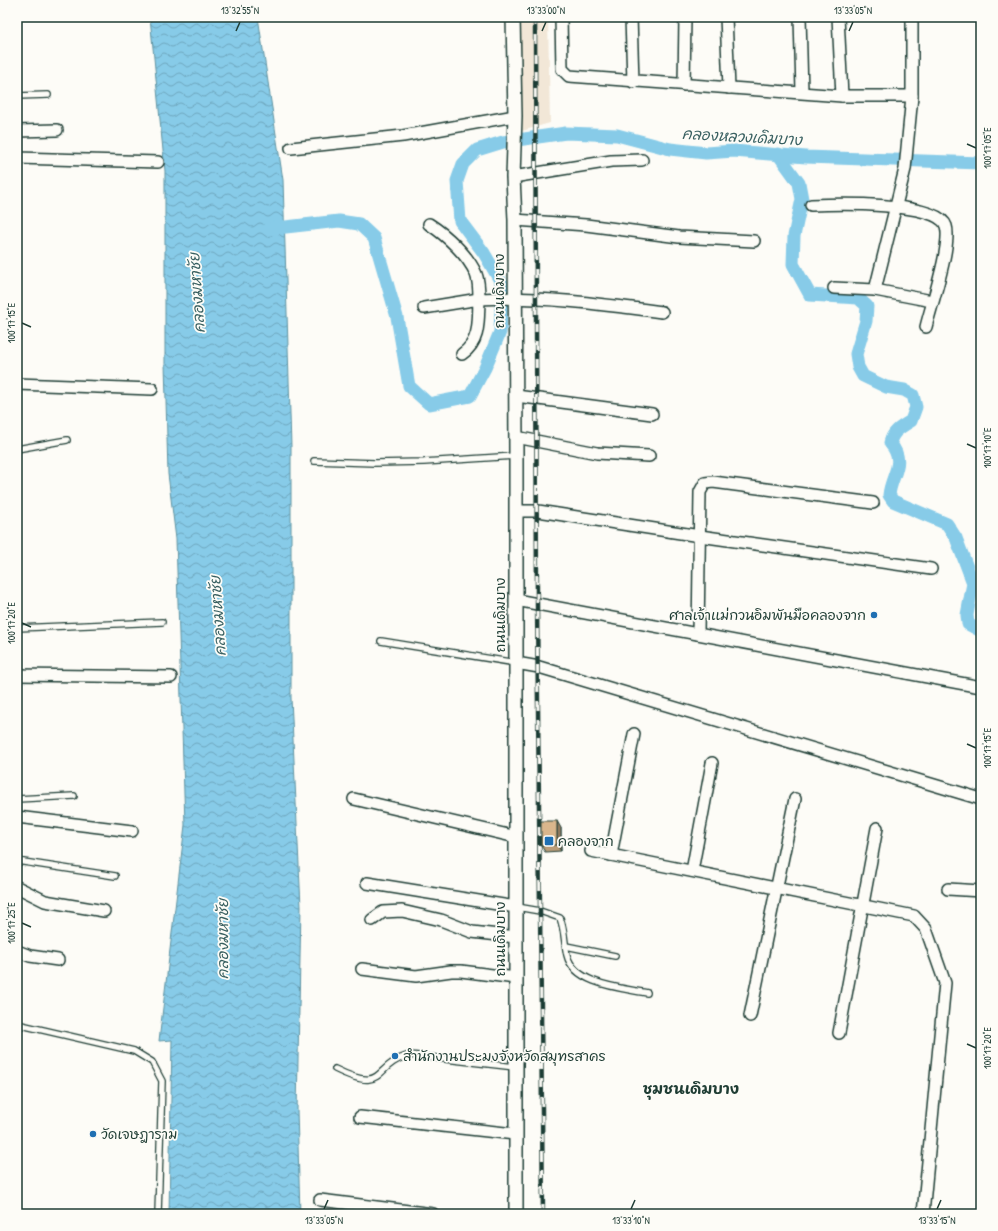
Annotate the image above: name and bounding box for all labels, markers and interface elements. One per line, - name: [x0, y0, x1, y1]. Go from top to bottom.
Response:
- text: 13°32'55"N: [221, 4, 259, 17]
- text: 13°33'00"N: [527, 4, 565, 17]
- text: 13°33'05"N: [834, 4, 872, 17]
- water label: คลองหลวงเดิมบาง: [682, 123, 804, 150]
- text: 100°17'05"E: [981, 127, 994, 169]
- water label: คลองมหาชัย: [183, 251, 210, 334]
- street label: ถนนเดิมบาง: [489, 253, 508, 329]
- text: 100°17'15"E: [5, 302, 18, 343]
- text: 100°17'10"E: [981, 427, 994, 468]
- water label: คลองมหาชัย: [204, 574, 231, 657]
- street label: ถนนเดิมบาง: [490, 577, 509, 653]
- text: 100°17'20"E: [5, 602, 18, 644]
- place label: ศาลเจ้าแม่กวนอิมพันมือคลองจาก: [669, 605, 866, 624]
- marker: ศาลเจ้าแม่กวนอิมพันมือคลองจาก: [869, 610, 879, 620]
- text: 100°17'15"E: [981, 727, 994, 768]
- place label: คลองจาก: [558, 831, 614, 850]
- marker: คลองจาก: [543, 835, 555, 847]
- water label: คลองมหาชัย: [212, 898, 233, 979]
- street label: ถนนเดิมบาง: [490, 901, 509, 977]
- text: 100°17'25"E: [5, 902, 18, 944]
- text: 100°17'20"E: [981, 1027, 994, 1069]
- place label: สำนักงานประมงจังหวัดสมุทรสาคร: [403, 1046, 606, 1066]
- marker: สำนักงานประมงจังหวัดสมุทรสาคร: [390, 1051, 400, 1061]
- district label: ชุมชนเดิมบาง: [643, 1078, 739, 1100]
- place label: วัดเจษฎาราม: [101, 1124, 177, 1143]
- marker: วัดเจษฎาราม: [88, 1129, 98, 1139]
- text: 13°33'05"N: [305, 1214, 343, 1227]
- text: 13°33'10"N: [612, 1214, 650, 1227]
- text: 13°33'15"N: [918, 1214, 956, 1227]

